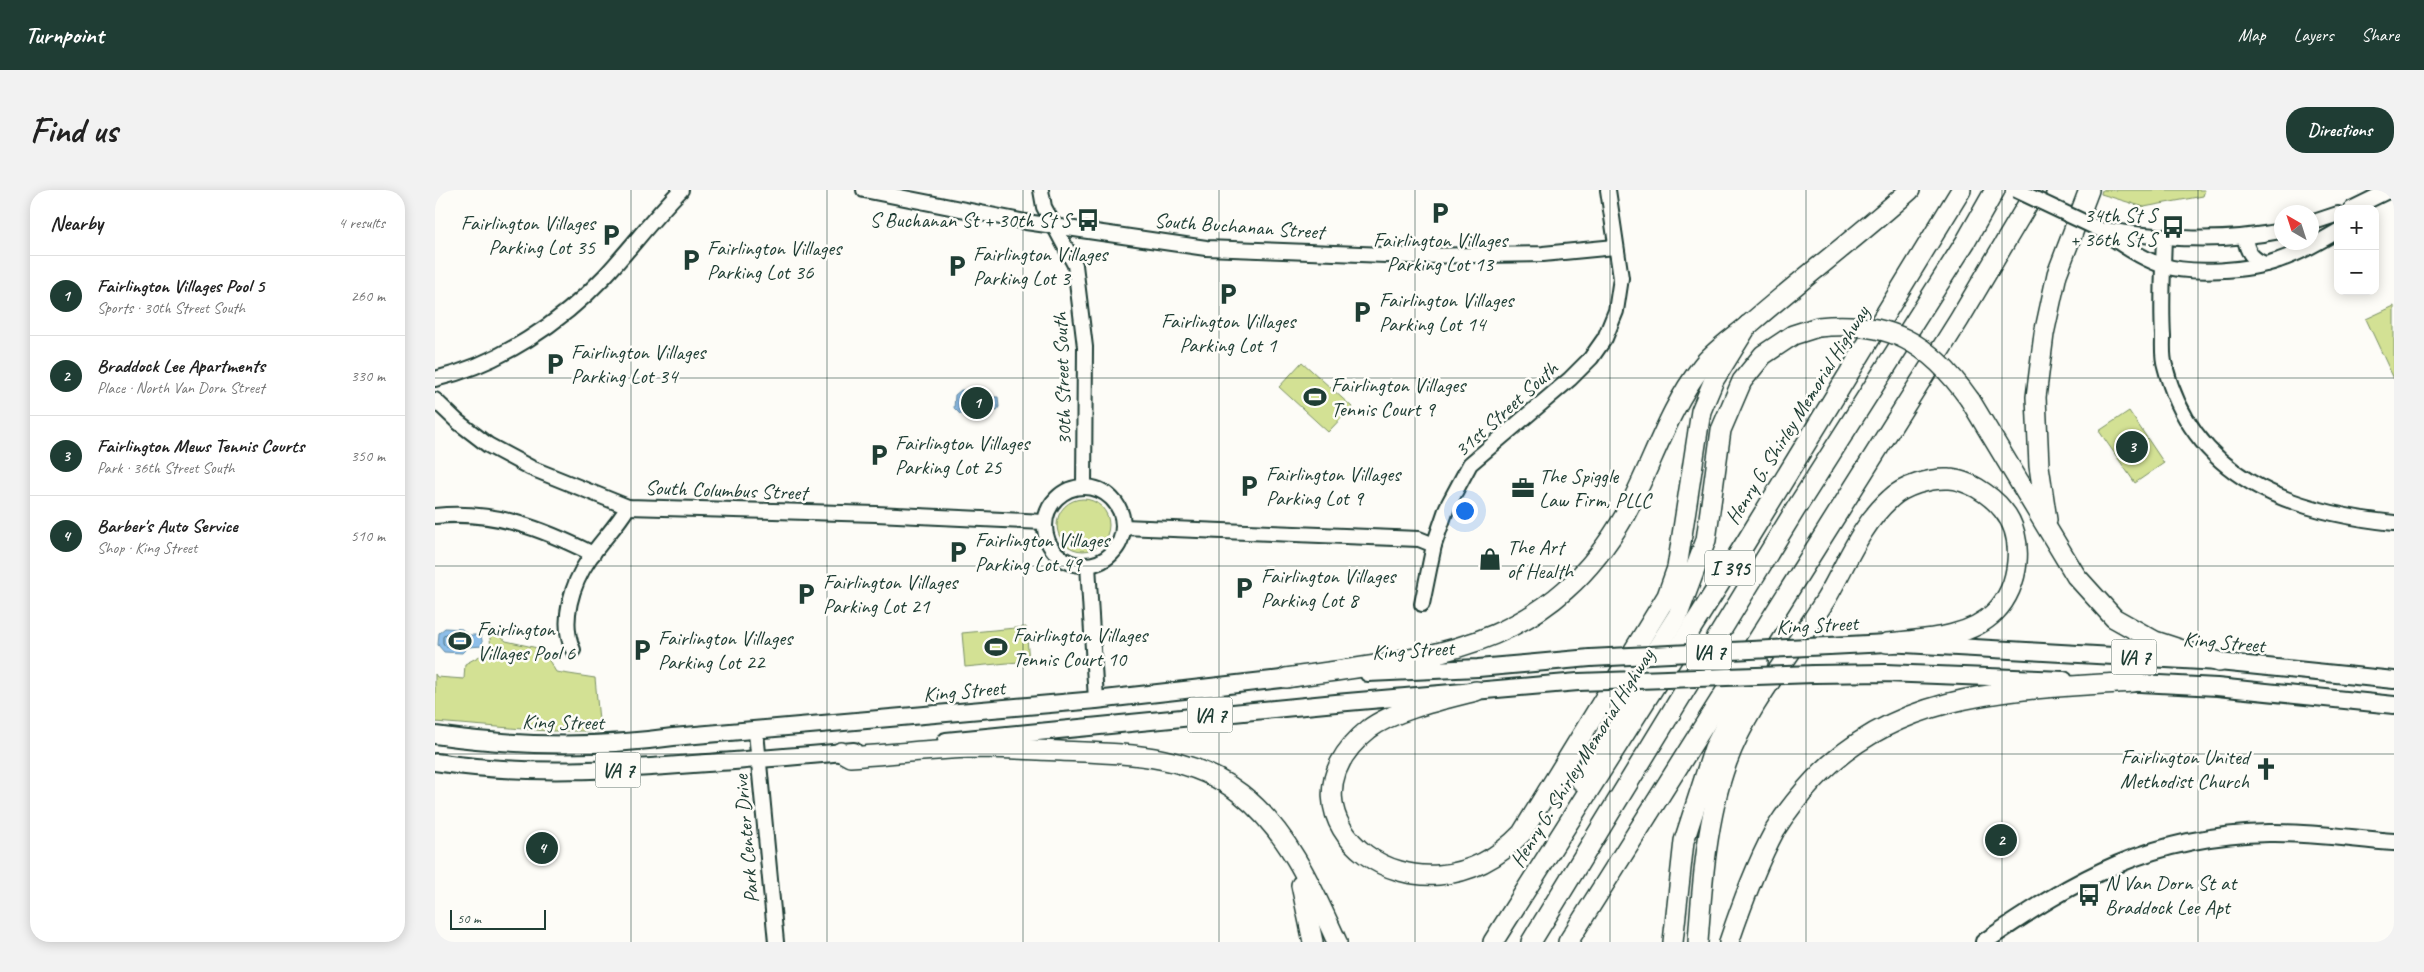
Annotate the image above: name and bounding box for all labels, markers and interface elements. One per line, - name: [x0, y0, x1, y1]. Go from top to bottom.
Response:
- text: Turnpoint: [25, 20, 104, 50]
- text: Map: [2238, 24, 2266, 46]
- text: Layers: [2294, 24, 2333, 46]
- text: Share: [2361, 24, 2399, 46]
- button: Directions: [2286, 107, 2394, 153]
- text: Find us: [30, 108, 117, 153]
- parking icon: Fairlington Villages Parking Lot 13: [1427, 200, 1453, 226]
- place label: 34th St S + 36th St S: [2070, 202, 2160, 252]
- north arrow: [2274, 205, 2319, 250]
- map controls: [2334, 205, 2379, 295]
- button: +: [2334, 205, 2379, 250]
- place label: S Buchanan St + 30th St S: [870, 207, 1074, 233]
- bus stop icon: S Buchanan St + 30th St S: [1075, 207, 1101, 233]
- street label: South Buchanan Street: [1153, 207, 1328, 245]
- text: Nearby: [50, 210, 103, 236]
- place label: Fairlington Villages Parking Lot 35: [461, 210, 597, 260]
- text: 4 results: [338, 213, 385, 233]
- bus stop icon: 34th St S + 36th St S: [2160, 214, 2186, 240]
- parking icon: Fairlington Villages Parking Lot 35: [598, 222, 624, 248]
- place label: Fairlington Villages Parking Lot 13: [1373, 227, 1509, 277]
- place label: Fairlington Villages Parking Lot 36: [707, 235, 843, 285]
- place label: Fairlington Villages Parking Lot 3: [973, 241, 1109, 291]
- parking icon: Fairlington Villages Parking Lot 36: [678, 247, 704, 273]
- button: −: [2334, 250, 2379, 295]
- parking icon: Fairlington Villages Parking Lot 3: [944, 253, 970, 279]
- text: Fairlington Villages Pool 5: [97, 274, 264, 298]
- parking icon: Fairlington Villages Parking Lot 1: [1215, 281, 1241, 307]
- text: 1: [62, 286, 70, 306]
- text: 260 m: [351, 286, 385, 306]
- place label: Fairlington Villages Parking Lot 14: [1379, 287, 1515, 337]
- text: Sports · 30th Street South: [97, 298, 245, 318]
- parking icon: Fairlington Villages Parking Lot 14: [1349, 299, 1375, 325]
- street label: Henry G. Shirley Memorial Highway: [1719, 300, 1876, 529]
- place label: Fairlington Villages Parking Lot 1: [1161, 308, 1297, 358]
- street label: 30th Street South: [1047, 311, 1077, 446]
- place label: Fairlington Villages Parking Lot 34: [571, 339, 707, 389]
- parking icon: Fairlington Villages Parking Lot 34: [542, 351, 568, 377]
- text: Braddock Lee Apartments: [97, 354, 265, 378]
- street label: 31st Street South: [1449, 355, 1564, 462]
- text: 2: [62, 366, 70, 386]
- text: 330 m: [351, 366, 385, 386]
- place label: Fairlington Villages Tennis Court 9: [1331, 372, 1467, 422]
- text: Place · North Van Dorn Street: [97, 378, 265, 398]
- pin: 1: [961, 384, 993, 422]
- sports icon: Fairlington Villages Tennis Court 9: [1302, 384, 1328, 410]
- pin: 3: [2116, 428, 2148, 466]
- place label: Fairlington Villages Parking Lot 25: [895, 430, 1031, 480]
- text: Fairlington Mews Tennis Courts: [97, 434, 304, 458]
- parking icon: Fairlington Villages Parking Lot 25: [866, 442, 892, 468]
- text: 3: [62, 446, 70, 466]
- text: 350 m: [351, 446, 385, 466]
- text: Park · 36th Street South: [97, 458, 234, 478]
- place label: Fairlington Villages Parking Lot 9: [1266, 461, 1402, 511]
- place label: The Spiggle Law Firm, PLLC: [1539, 463, 1653, 513]
- parking icon: Fairlington Villages Parking Lot 9: [1236, 473, 1262, 499]
- street label: South Columbus Street: [644, 474, 811, 506]
- office icon: The Spiggle Law Firm, PLLC: [1510, 475, 1536, 501]
- your location: [1452, 498, 1478, 524]
- text: Barber's Auto Service: [97, 514, 238, 538]
- text: 4: [62, 526, 70, 546]
- text: 510 m: [351, 526, 385, 546]
- place label: Fairlington Villages Parking Lot 49: [975, 527, 1111, 577]
- place label: The Art of Health: [1507, 534, 1574, 584]
- text: Shop · King Street: [97, 538, 197, 558]
- parking icon: Fairlington Villages Parking Lot 49: [945, 539, 971, 565]
- shop icon: The Art of Health: [1477, 546, 1503, 572]
- road number: I 395: [1705, 550, 1755, 586]
- place label: Fairlington Villages Parking Lot 8: [1261, 563, 1397, 613]
- place label: Fairlington Villages Parking Lot 21: [823, 569, 959, 619]
- parking icon: Fairlington Villages Parking Lot 8: [1231, 575, 1257, 601]
- parking icon: Fairlington Villages Parking Lot 21: [793, 581, 819, 607]
- street label: King Street: [1775, 610, 1861, 640]
- place label: Fairlington Villages Pool 6: [477, 616, 576, 666]
- place label: Fairlington Villages Tennis Court 10: [1013, 622, 1149, 672]
- place label: Fairlington Villages Parking Lot 22: [658, 625, 794, 675]
- street label: King Street: [2182, 625, 2268, 659]
- sports icon: Fairlington Villages Pool 6: [447, 628, 473, 654]
- sports icon: Fairlington Villages Tennis Court 10: [983, 634, 1009, 660]
- road number: VA 7: [1687, 634, 1731, 670]
- street label: King Street: [1371, 635, 1457, 665]
- parking icon: Fairlington Villages Parking Lot 22: [629, 637, 655, 663]
- road number: VA 7: [2111, 640, 2157, 674]
- street label: Henry G. Shirley Memorial Highway: [1504, 643, 1661, 872]
- street label: King Street: [922, 674, 1008, 708]
- road number: VA 7: [1187, 698, 1233, 732]
- street label: King Street: [522, 708, 606, 736]
- place label: Fairlington United Methodist Church: [2120, 744, 2252, 794]
- road number: VA 7: [595, 752, 641, 788]
- church icon: Fairlington United Methodist Church: [2253, 756, 2279, 782]
- street label: Park Center Drive: [727, 773, 765, 904]
- pin: 2: [1985, 821, 2017, 859]
- pin: 4: [526, 829, 558, 867]
- place label: N Van Dorn St at Braddock Lee Apt: [2105, 870, 2238, 920]
- bus stop icon: N Van Dorn St at Braddock Lee Apt: [2076, 882, 2102, 908]
- scale bar: [450, 907, 546, 930]
- text: 50 m: [457, 910, 481, 927]

